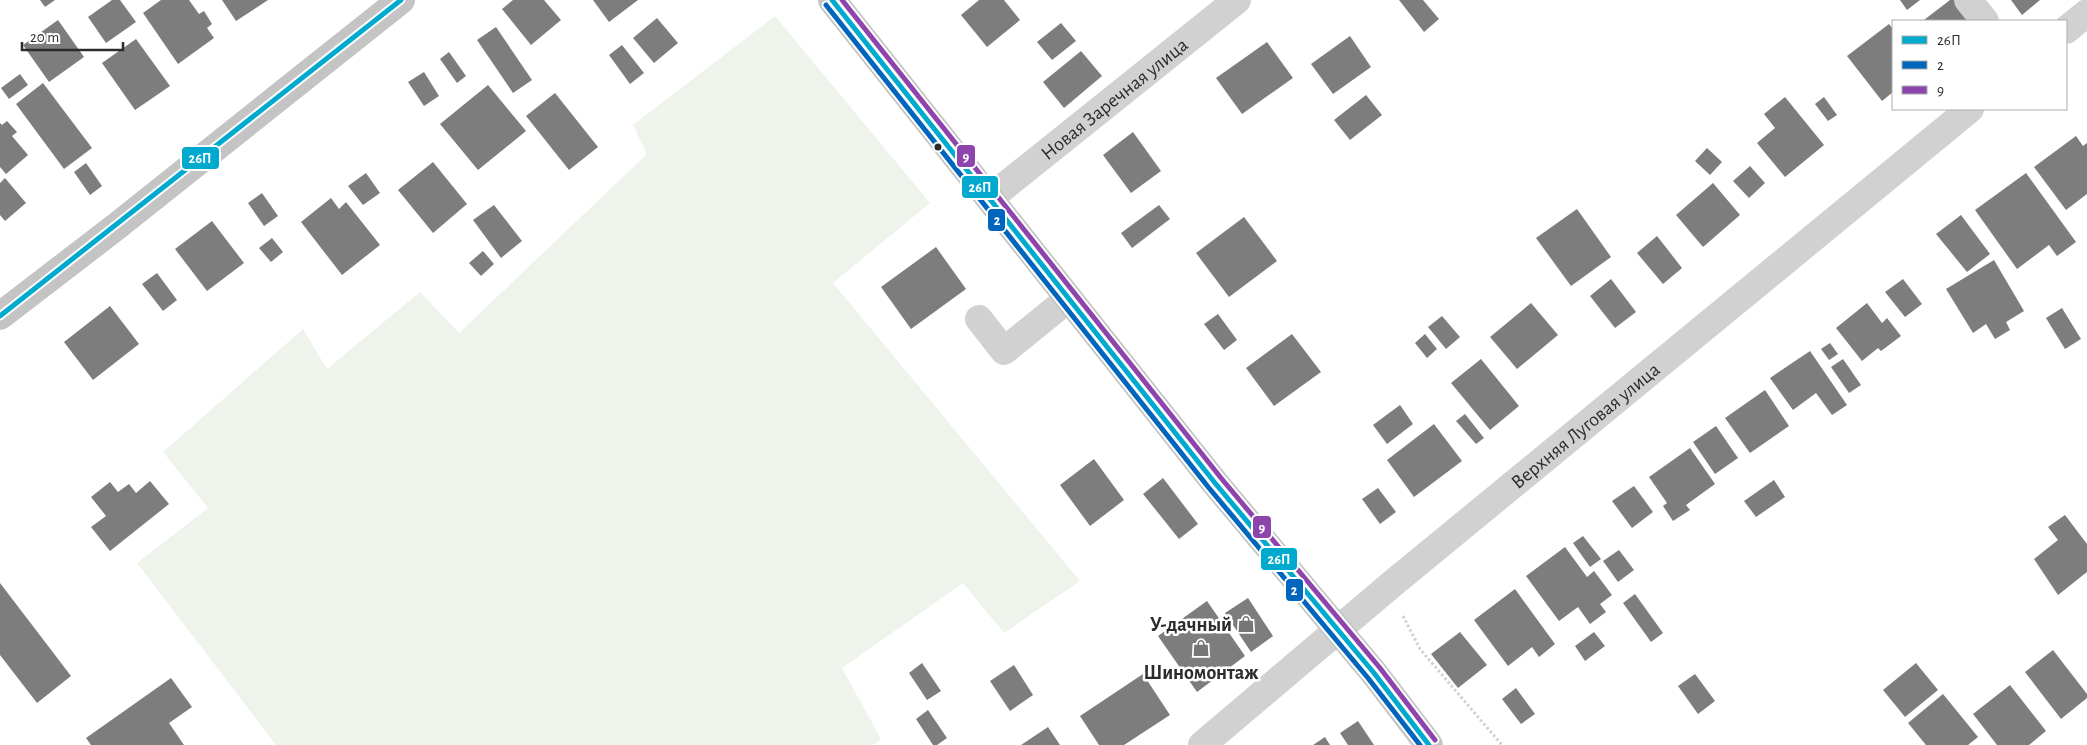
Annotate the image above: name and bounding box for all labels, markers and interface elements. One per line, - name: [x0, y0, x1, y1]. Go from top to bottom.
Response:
- scale bar: [22, 20, 124, 52]
- legend: [1892, 20, 2067, 110]
- text: 20 m: [30, 30, 59, 45]
- text: 26П: [1937, 33, 1961, 48]
- street label: Новая Заречная улица: [1037, 35, 1192, 164]
- text: 2: [1937, 58, 1944, 73]
- text: 9: [1937, 83, 1944, 98]
- unlabelled marker: [933, 142, 943, 152]
- line badge: 9: [956, 144, 976, 168]
- line badge: 26П: [181, 146, 220, 170]
- text: 9: [963, 150, 970, 164]
- text: 26П: [189, 152, 211, 166]
- line badge: 26П: [961, 175, 999, 199]
- text: 26П: [969, 181, 991, 195]
- line badge: 2: [987, 208, 1006, 232]
- text: 2: [994, 214, 1001, 228]
- street label: Верхняя Луговая улица: [1508, 359, 1664, 493]
- line badge: 9: [1252, 515, 1272, 539]
- text: 9: [1259, 521, 1266, 535]
- line badge: 26П: [1260, 547, 1298, 571]
- text: 26П: [1268, 553, 1290, 567]
- line badge: 2: [1285, 578, 1304, 602]
- text: 2: [1291, 584, 1298, 598]
- shop icon: У-дачный: [1236, 614, 1256, 634]
- place label: У-дачный: [1150, 615, 1232, 635]
- shop icon: Шиномонтаж: [1191, 638, 1211, 658]
- place label: Шиномонтаж: [1143, 663, 1259, 683]

